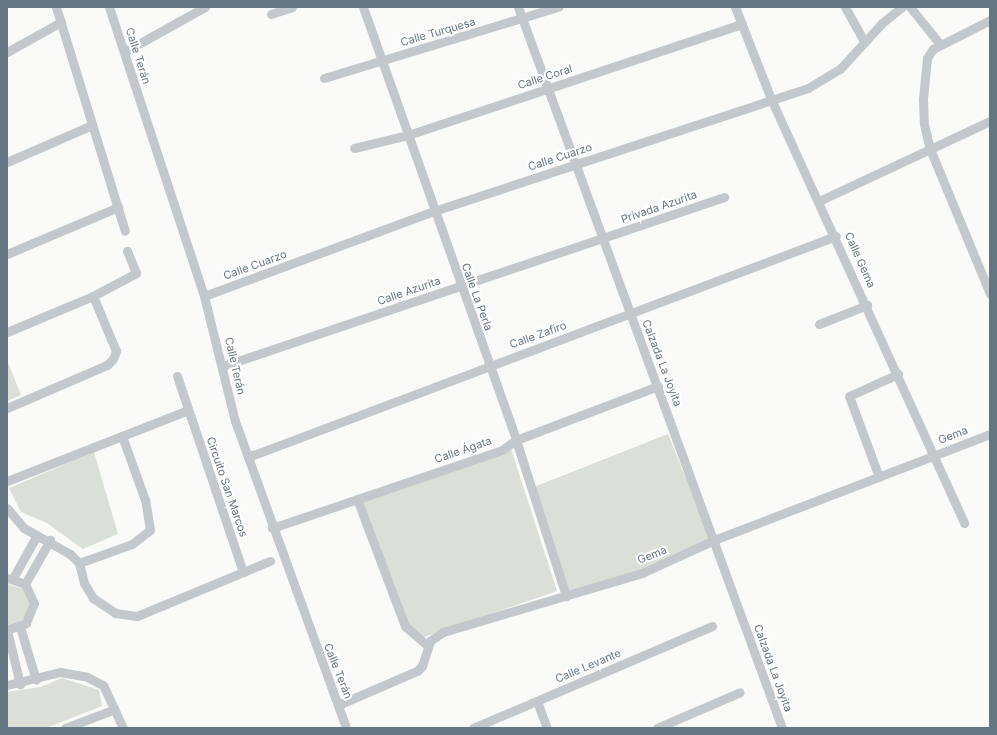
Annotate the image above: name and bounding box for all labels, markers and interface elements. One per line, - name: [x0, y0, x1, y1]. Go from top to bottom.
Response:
- street label: Calle Turquesa: [399, 15, 477, 49]
- street label: Calle Terán: [123, 26, 153, 86]
- street label: Calle Coral: [516, 62, 574, 92]
- street label: Calle Cuarzo: [526, 140, 594, 174]
- street label: Privada Azurita: [619, 188, 699, 226]
- street label: Calle Gema: [842, 230, 878, 290]
- street label: Calle Cuarzo: [222, 247, 288, 283]
- street label: Calle La Perla: [459, 261, 495, 333]
- street label: Calle Azurita: [376, 274, 442, 308]
- street label: Calzada La Joyita: [639, 318, 685, 408]
- street label: Calle Zafiro: [508, 319, 568, 351]
- street label: Calle Terán: [222, 336, 248, 396]
- street label: Gema: [936, 423, 970, 447]
- street label: Calle Ágata: [433, 434, 493, 466]
- street label: Circuito San Marcos: [204, 435, 250, 539]
- street label: Gema: [635, 543, 669, 567]
- street label: Calzada La Joyita: [751, 623, 795, 713]
- street label: Calle Terán: [321, 641, 355, 701]
- street label: Calle Levante: [553, 646, 623, 686]

